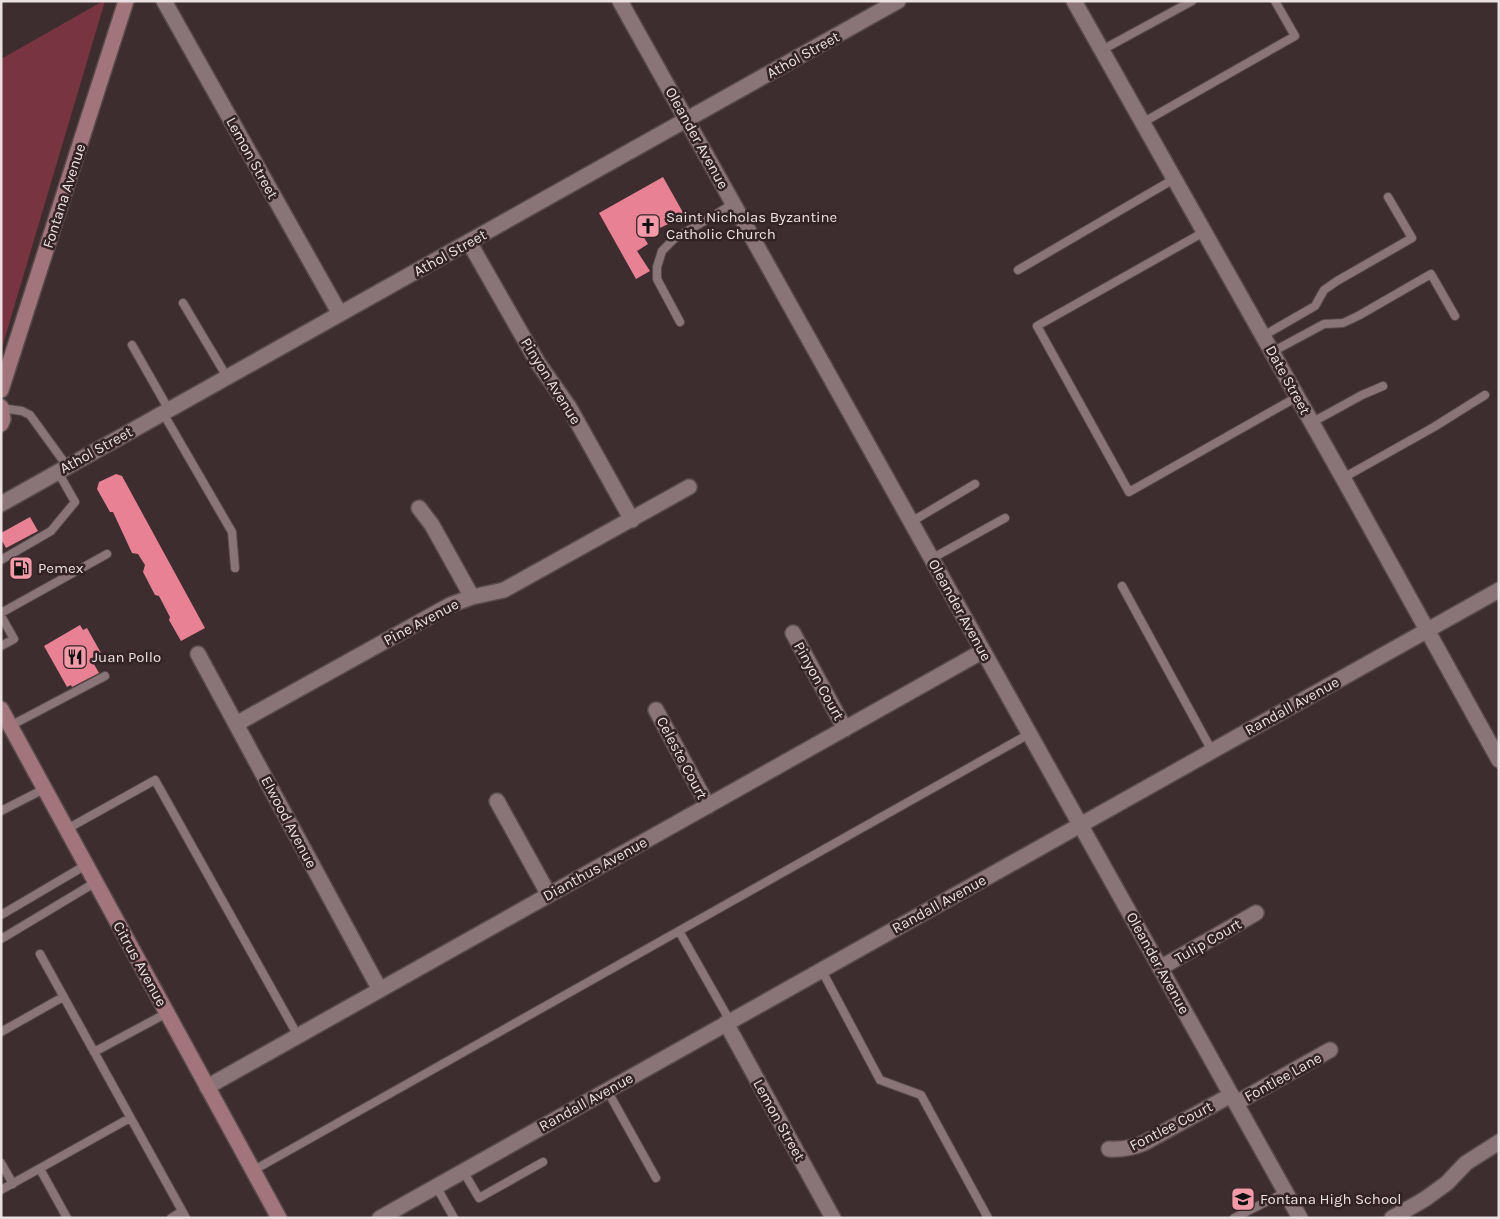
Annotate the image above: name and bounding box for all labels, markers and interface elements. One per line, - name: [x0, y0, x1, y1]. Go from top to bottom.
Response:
- street label: Athol Street: [763, 27, 843, 82]
- street label: Oleander Avenue: [662, 84, 732, 192]
- street label: Lemon Street: [222, 114, 282, 202]
- street label: Fontana Avenue: [39, 141, 89, 251]
- place label: Saint Nicholas Byzantine Catholic Church: [666, 208, 837, 243]
- church icon: Saint Nicholas Byzantine Catholic Church: [635, 213, 661, 239]
- street label: Athol Street: [410, 225, 490, 280]
- street label: Pinyon Avenue: [517, 334, 585, 428]
- street label: Date Street: [1262, 342, 1315, 418]
- street label: Athol Street: [56, 422, 136, 477]
- fuel station icon: Pemex: [8, 555, 34, 581]
- street label: Oleander Avenue: [925, 556, 995, 664]
- place label: Pemex: [38, 559, 84, 577]
- street label: Pine Avenue: [380, 595, 462, 649]
- street label: Pinyon Court: [790, 639, 848, 724]
- restaurant icon: Juan Pollo: [62, 644, 88, 670]
- place label: Juan Pollo: [92, 648, 161, 666]
- street label: Randall Avenue: [1242, 673, 1342, 739]
- street label: Celeste Court: [653, 714, 712, 803]
- street label: Elwood Avenue: [257, 773, 321, 871]
- street label: Dianthus Avenue: [540, 833, 650, 905]
- street label: Randall Avenue: [889, 871, 989, 937]
- street label: Oleander Avenue: [1123, 909, 1193, 1017]
- street label: Tulip Court: [1171, 915, 1245, 967]
- street label: Citrus Avenue: [109, 918, 171, 1010]
- street label: Fontlee Lane: [1241, 1048, 1325, 1106]
- street label: Randall Avenue: [536, 1069, 636, 1135]
- street label: Lemon Street: [749, 1076, 809, 1164]
- street label: Fontlee Court: [1126, 1097, 1216, 1155]
- school or university icon: Fontana High School: [1230, 1186, 1256, 1212]
- place label: Fontana High School: [1260, 1190, 1402, 1208]

